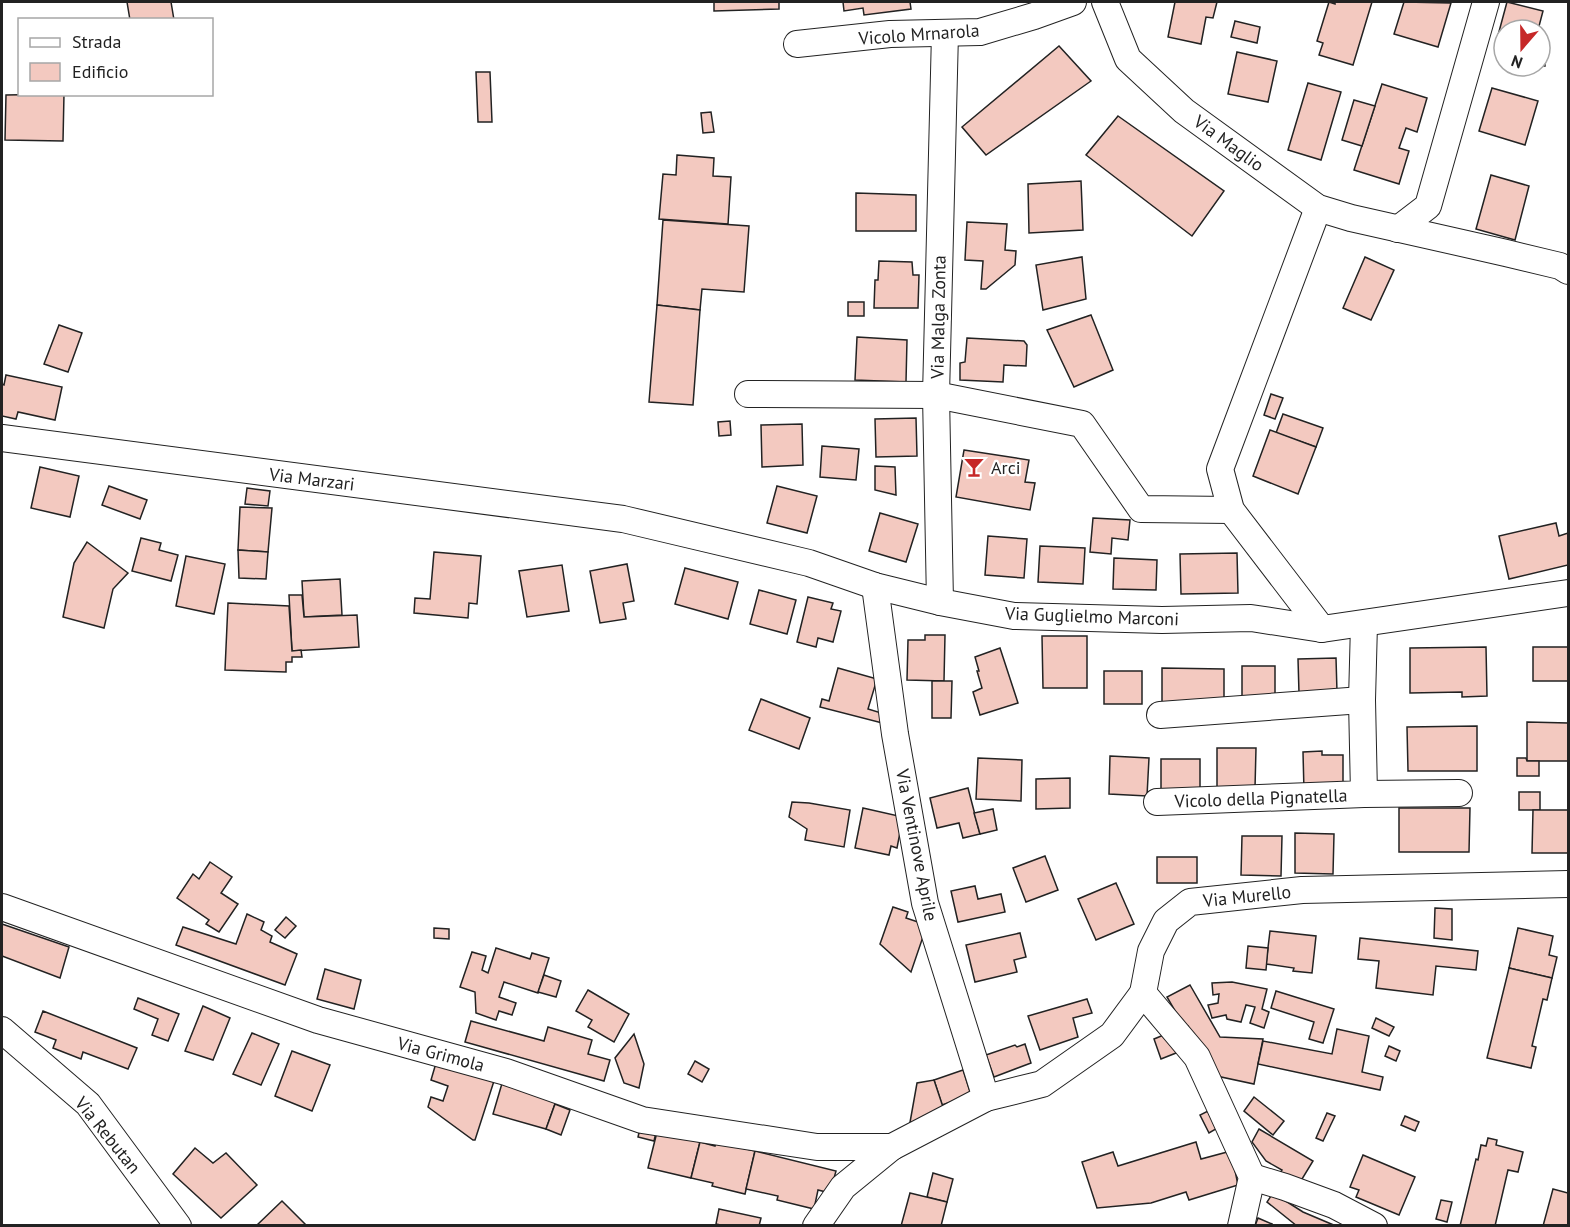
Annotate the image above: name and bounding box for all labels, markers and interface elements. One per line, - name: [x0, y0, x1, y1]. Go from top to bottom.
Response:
- legend: [18, 18, 213, 96]
- street label: Vicolo Mrnarola: [857, 18, 980, 50]
- north arrow: [1492, 18, 1552, 78]
- text: Strada: [72, 30, 121, 53]
- text: N: [1509, 51, 1525, 73]
- text: Edificio: [72, 60, 128, 83]
- street label: Via Maglio: [1189, 109, 1269, 176]
- street label: Via Malga Zonta: [925, 255, 951, 380]
- bar icon: Arci: [962, 455, 986, 479]
- place label: Arci: [991, 456, 1021, 479]
- street label: Via Marzari: [267, 462, 356, 496]
- street label: Via Guglielmo Marconi: [1004, 601, 1179, 631]
- street label: Via Ventinove Aprile: [891, 766, 943, 923]
- street label: Vicolo della Pignatella: [1173, 783, 1348, 813]
- street label: Via Murello: [1201, 880, 1292, 912]
- street label: Via Grimola: [394, 1031, 487, 1077]
- street label: Via Rebutan: [69, 1091, 146, 1178]

